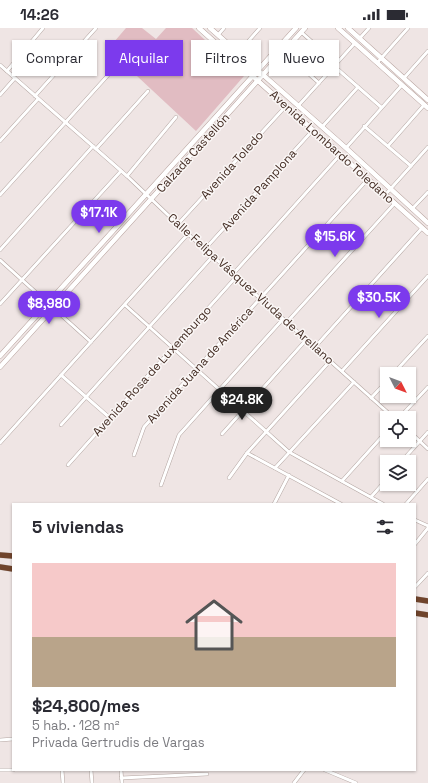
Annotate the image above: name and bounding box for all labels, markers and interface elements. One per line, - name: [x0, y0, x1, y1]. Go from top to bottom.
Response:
- text: 14:26: [20, 5, 59, 24]
- chip: Comprar: [12, 40, 97, 76]
- chip: Alquilar: [105, 40, 183, 76]
- chip: Filtros: [191, 40, 261, 76]
- chip: Nuevo: [269, 40, 339, 76]
- street label: Avenida Lombardo Toledano: [266, 87, 398, 207]
- street label: Calzada Castellón: [153, 110, 233, 196]
- street label: Avenida Toledo: [197, 127, 267, 203]
- street label: Avenida Pamplona: [218, 145, 300, 234]
- pin: $17.1K: [66, 200, 132, 234]
- text: $17.1K: [80, 204, 118, 221]
- street label: Calle Felipa Vásquez Viuda de Arellano: [164, 210, 338, 368]
- pin: $15.6K: [302, 224, 368, 258]
- text: $15.6K: [314, 228, 356, 245]
- pin: $30.5K: [346, 285, 412, 319]
- text: $30.5K: [357, 289, 401, 306]
- pin: $8,980: [16, 291, 82, 325]
- text: $8,980: [27, 295, 71, 312]
- street label: Avenida Rosa de Luxemburgo: [89, 302, 215, 440]
- street label: Avenida Juana de América: [143, 303, 257, 427]
- north arrow: [380, 367, 416, 403]
- map controls: [380, 367, 416, 491]
- pin: $24.8K: [209, 387, 275, 421]
- text: $24.8K: [220, 391, 264, 408]
- button: locate: [380, 411, 416, 447]
- button: layers: [380, 455, 416, 491]
- text: 5 viviendas: [32, 516, 124, 538]
- icon: filters: [374, 516, 396, 538]
- icon: home: [178, 589, 250, 661]
- text: $24,800/mes: [32, 695, 140, 717]
- text: 5 hab. · 128 m²: [32, 717, 119, 734]
- text: Privada Gertrudis de Vargas: [32, 734, 205, 751]

